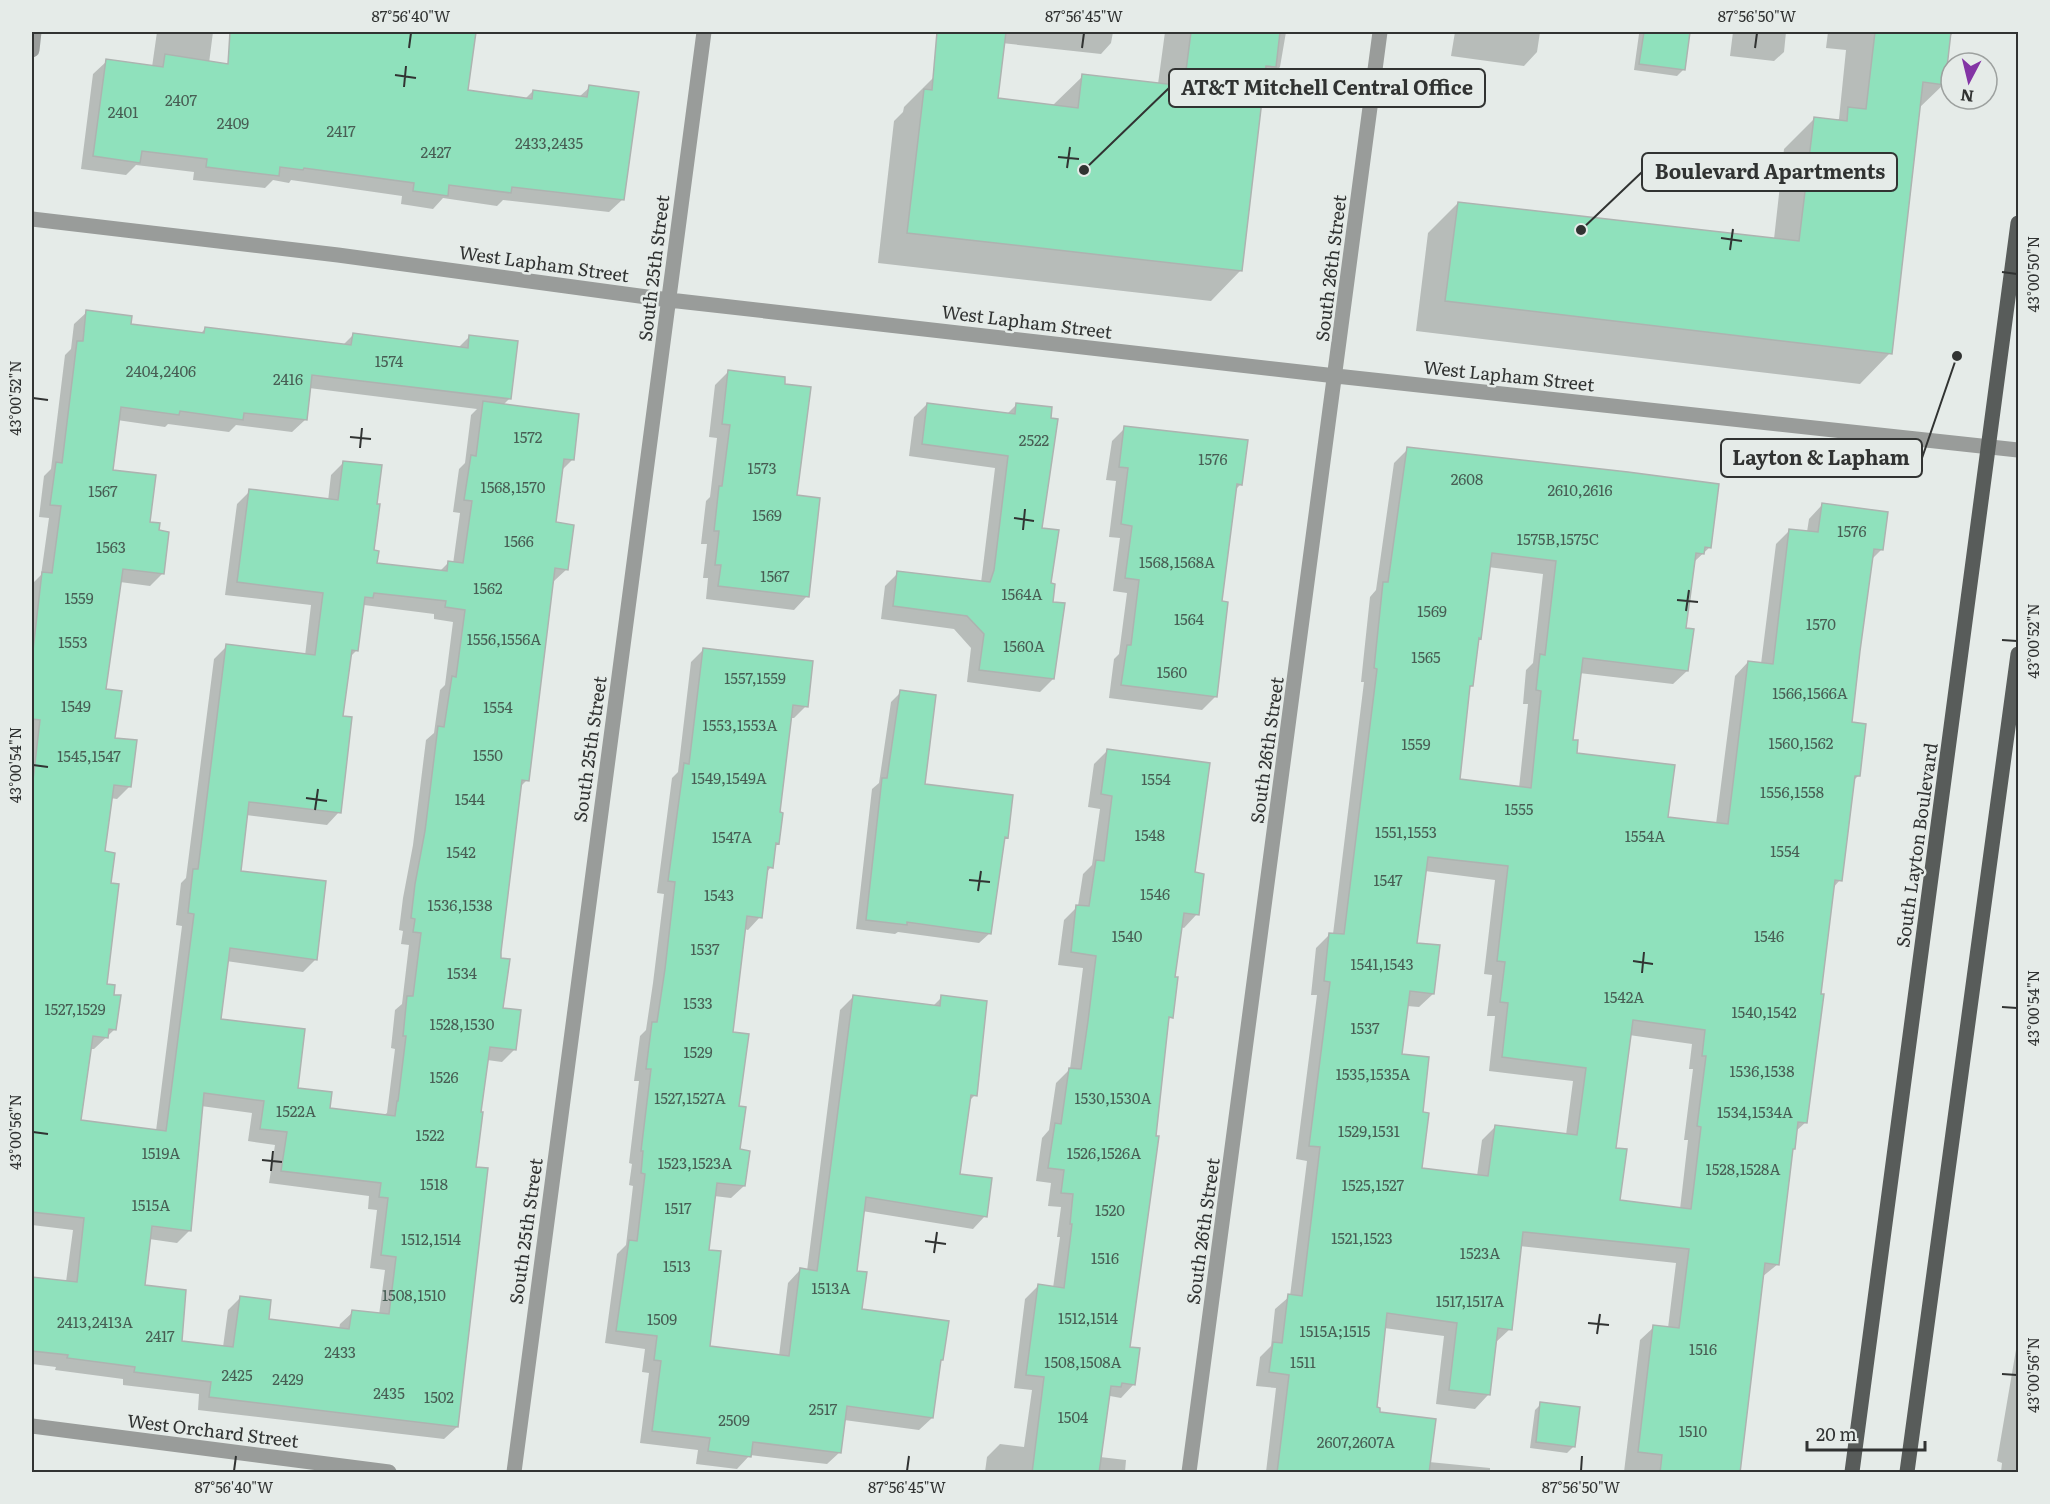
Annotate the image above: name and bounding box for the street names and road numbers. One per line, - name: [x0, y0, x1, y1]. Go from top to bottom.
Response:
- street label: South 25th Street: [631, 192, 675, 343]
- street label: South 26th Street: [1308, 192, 1353, 343]
- street label: West Lapham Street: [457, 238, 632, 288]
- street label: West Lapham Street: [940, 297, 1115, 345]
- street label: West Lapham Street: [1422, 353, 1597, 397]
- street label: South 25th Street: [565, 673, 613, 824]
- street label: South 26th Street: [1242, 674, 1290, 825]
- street label: South Layton Boulevard: [1888, 741, 1944, 949]
- street label: South 25th Street: [501, 1155, 549, 1306]
- street label: South 26th Street: [1178, 1155, 1226, 1306]
- street label: West Orchard Street: [126, 1406, 301, 1454]

